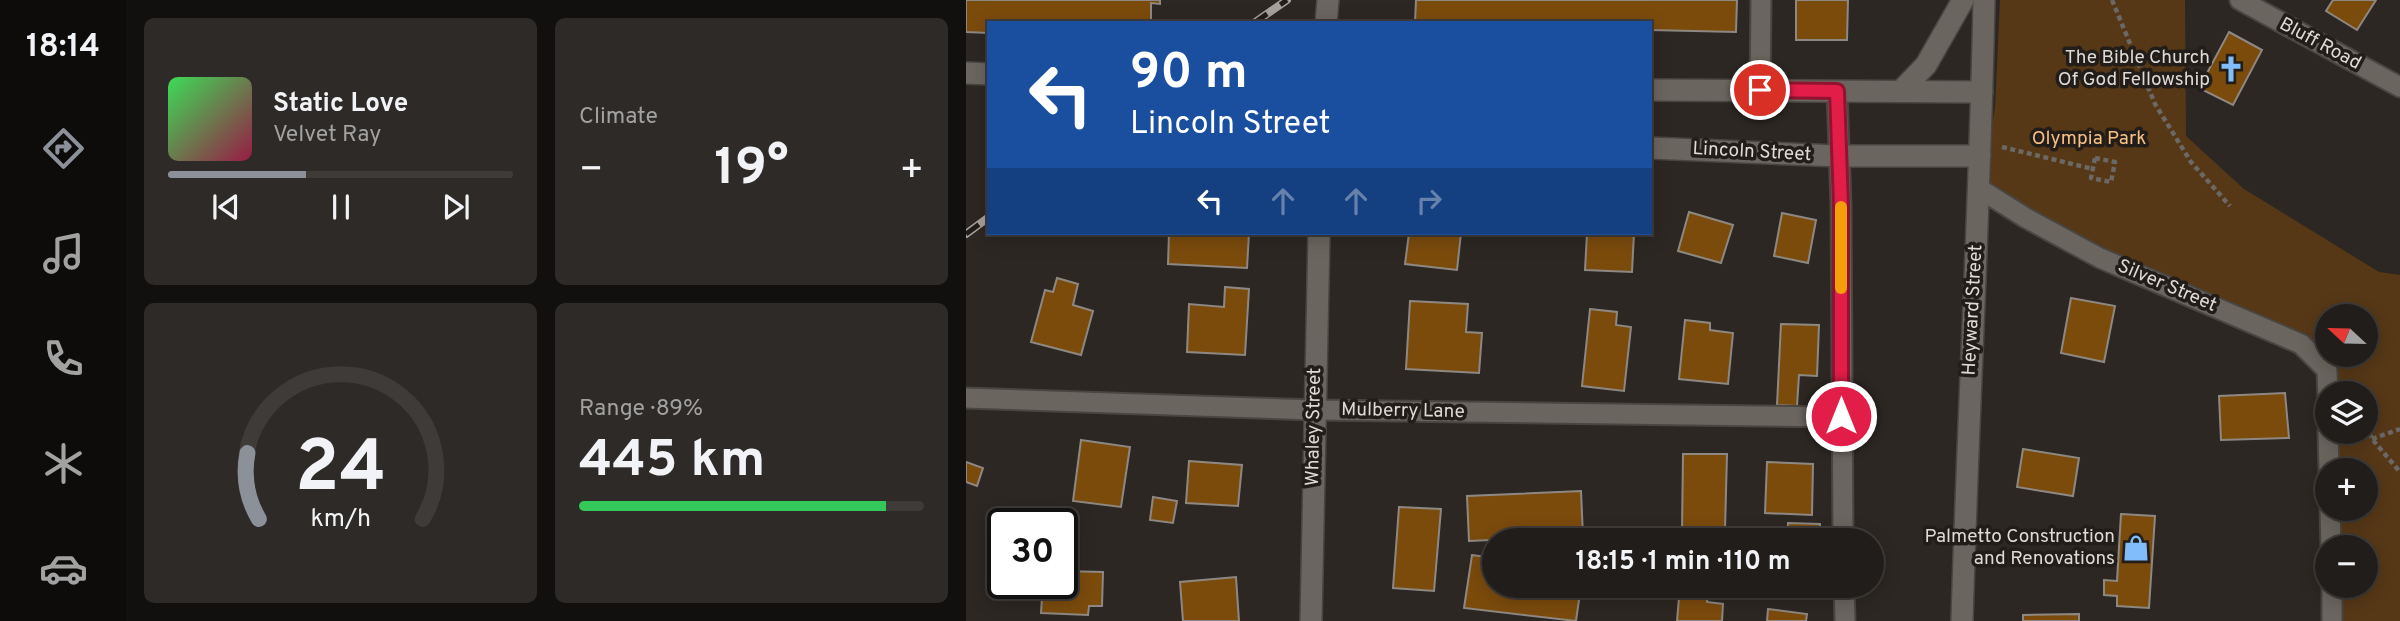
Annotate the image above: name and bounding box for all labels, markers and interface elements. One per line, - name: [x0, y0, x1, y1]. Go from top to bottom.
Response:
- street label: Bluff Road: [2275, 12, 2365, 76]
- text: 18:14: [26, 28, 100, 68]
- text: 90 m: [1130, 44, 1248, 106]
- place label: The Bible Church Of God Fellowship: [2058, 46, 2210, 92]
- icon: left: [1015, 49, 1106, 140]
- church icon: The Bible Church Of God Fellowship: [2216, 54, 2246, 84]
- pin: [1730, 60, 1790, 120]
- icon: arrive: [1741, 71, 1779, 109]
- text: Static Love: [273, 88, 408, 121]
- text: Climate: [579, 103, 658, 132]
- text: Lincoln Street: [1130, 105, 1331, 145]
- text: Velvet Ray: [273, 121, 381, 150]
- icon: directions: [39, 124, 88, 173]
- park label: Olympia Park: [2032, 127, 2146, 151]
- text: 19°: [714, 137, 789, 203]
- street label: Lincoln Street: [1692, 137, 1812, 167]
- text: −: [579, 147, 604, 196]
- text: +: [899, 147, 924, 196]
- icon: left: [1191, 182, 1229, 220]
- icon: ahead: [1264, 182, 1302, 220]
- icon: ahead: [1337, 182, 1375, 220]
- icon: right: [1410, 182, 1448, 220]
- icon: previous: [207, 188, 245, 226]
- icon: pause: [322, 188, 360, 226]
- icon: next: [437, 188, 475, 226]
- icon: music: [39, 229, 88, 278]
- street label: Heyward Street: [1958, 244, 1988, 376]
- street label: Silver Street: [2114, 254, 2220, 318]
- north arrow: [2315, 304, 2378, 368]
- map controls: [2315, 304, 2378, 598]
- icon: phone: [39, 334, 88, 383]
- street label: Whaley Street: [1301, 368, 1327, 486]
- position arrow: [1804, 379, 1878, 453]
- button: layers: [2315, 381, 2378, 444]
- text: Range · 89%: [579, 395, 703, 424]
- street label: Mulberry Lane: [1341, 398, 1465, 424]
- text: 24: [295, 425, 386, 517]
- text: 445 km: [579, 429, 765, 495]
- icon: climate: [39, 439, 88, 488]
- button: +: [2315, 458, 2378, 521]
- text: km/h: [310, 504, 371, 536]
- speed limit sign: 30: [987, 508, 1078, 599]
- place label: Palmetto Construction and Renovations: [1924, 525, 2115, 571]
- shop icon: Palmetto Construction and Renovations: [2121, 533, 2151, 563]
- button: −: [2315, 535, 2378, 598]
- icon: car: [39, 544, 88, 593]
- text: 18:15 · 1 min · 110 m: [1576, 546, 1790, 579]

